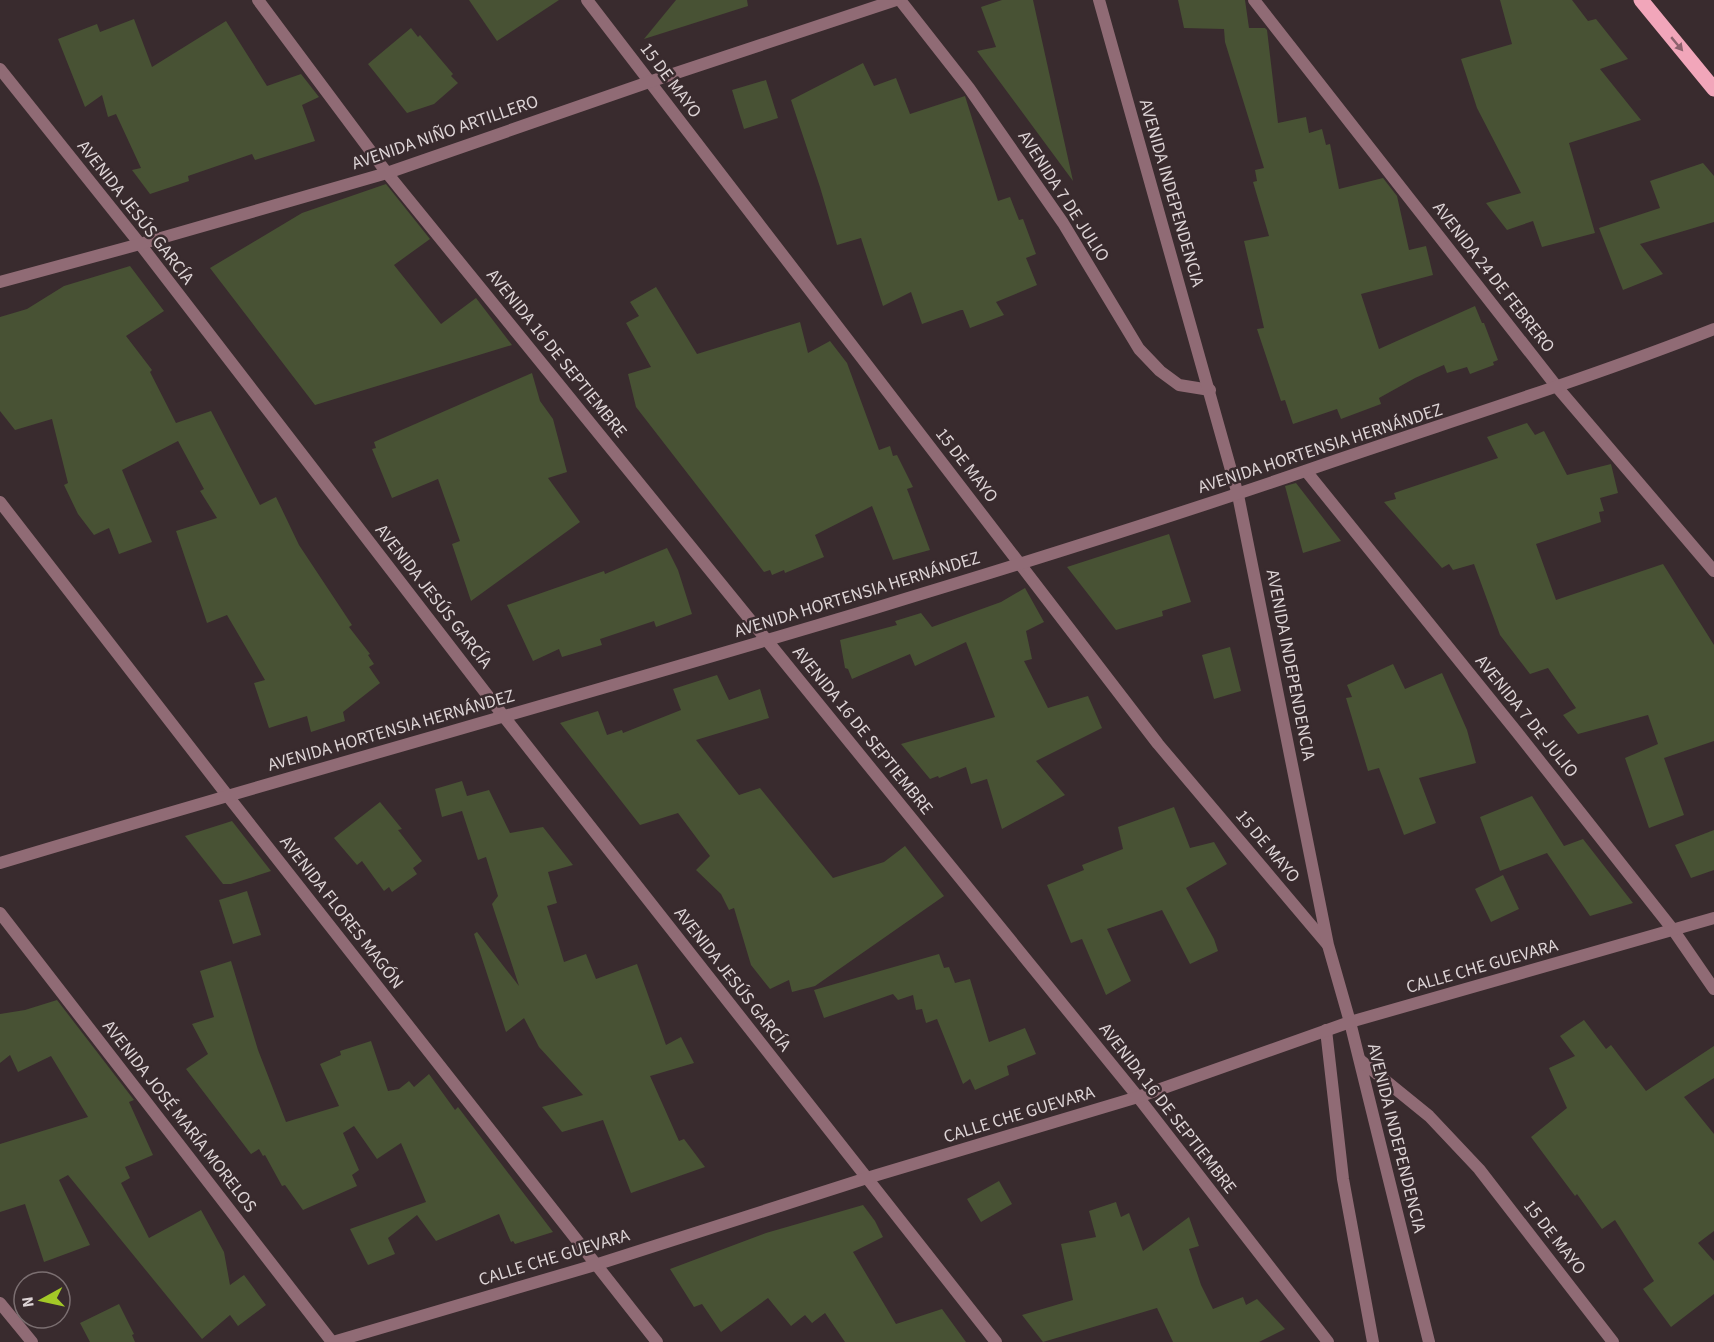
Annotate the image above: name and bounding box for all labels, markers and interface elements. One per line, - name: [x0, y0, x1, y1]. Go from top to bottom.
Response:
- one-way arrow: [1671, 36, 1684, 52]
- street label: 15 DE MAYO: [634, 37, 707, 123]
- street label: AVENIDA NIÑO ARTILLERO: [349, 89, 542, 176]
- street label: AVENIDA INDEPENDENCIA: [1133, 96, 1210, 290]
- street label: AVENIDA 7 DE JULIO: [1012, 126, 1115, 267]
- street label: AVENIDA JESÚS GARCÍA: [71, 135, 200, 290]
- street label: AVENIDA 24 DE FEBRERO: [1427, 197, 1561, 358]
- street label: AVENIDA 16 DE SEPTIEMBRE: [481, 264, 633, 443]
- street label: AVENIDA HORTENSIA HERNÁNDEZ: [1195, 397, 1446, 500]
- street label: 15 DE MAYO: [929, 423, 1004, 508]
- street label: AVENIDA JESÚS GARCÍA: [369, 519, 498, 674]
- street label: AVENIDA HORTENSIA HERNÁNDEZ: [731, 545, 983, 644]
- street label: AVENIDA INDEPENDENCIA: [1260, 567, 1321, 763]
- street label: AVENIDA 16 DE SEPTIEMBRE: [787, 641, 939, 820]
- street label: AVENIDA 7 DE JULIO: [1469, 650, 1584, 783]
- street label: AVENIDA HORTENSIA HERNÁNDEZ: [265, 683, 518, 778]
- street label: 15 DE MAYO: [1230, 804, 1306, 888]
- street label: AVENIDA FLORES MAGÓN: [274, 830, 409, 994]
- street label: AVENIDA JESÚS GARCÍA: [668, 902, 797, 1057]
- street label: CALLE CHE GUEVARA: [1403, 933, 1561, 1000]
- street label: AVENIDA JOSÉ MARÍA MORELOS: [96, 1015, 263, 1218]
- street label: AVENIDA 16 DE SEPTIEMBRE: [1093, 1018, 1242, 1199]
- street label: AVENIDA INDEPENDENCIA: [1361, 1041, 1432, 1236]
- street label: CALLE CHE GUEVARA: [941, 1080, 1098, 1149]
- street label: 15 DE MAYO: [1517, 1195, 1592, 1280]
- street label: CALLE CHE GUEVARA: [476, 1223, 633, 1292]
- north arrow: [12, 1270, 72, 1330]
- text: N: [17, 1295, 40, 1309]

